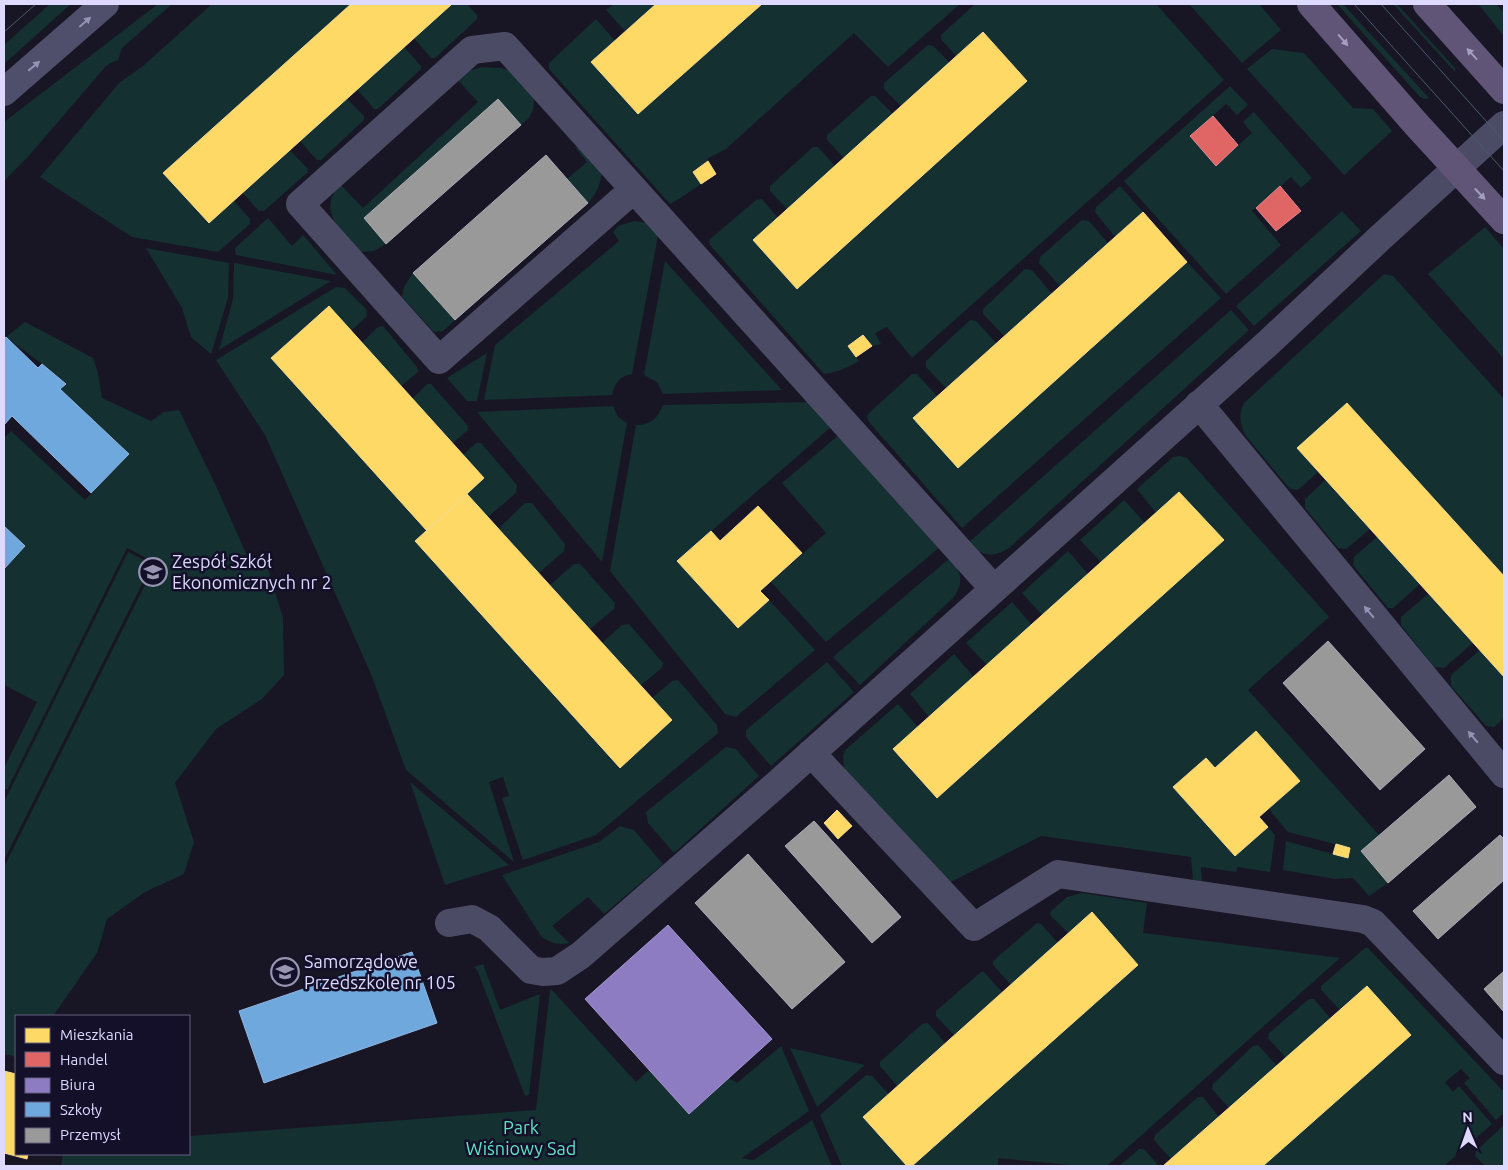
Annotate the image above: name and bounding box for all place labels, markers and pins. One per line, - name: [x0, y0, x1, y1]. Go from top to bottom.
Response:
- place label: Zespół Szkół Ekonomicznych nr 2: [172, 551, 332, 592]
- school or university icon: Zespół Szkół Ekonomicznych nr 2: [138, 557, 168, 587]
- place label: Samorządowe Przedszkole nr 105: [304, 951, 456, 992]
- school or university icon: Samorządowe Przedszkole nr 105: [270, 957, 300, 987]

